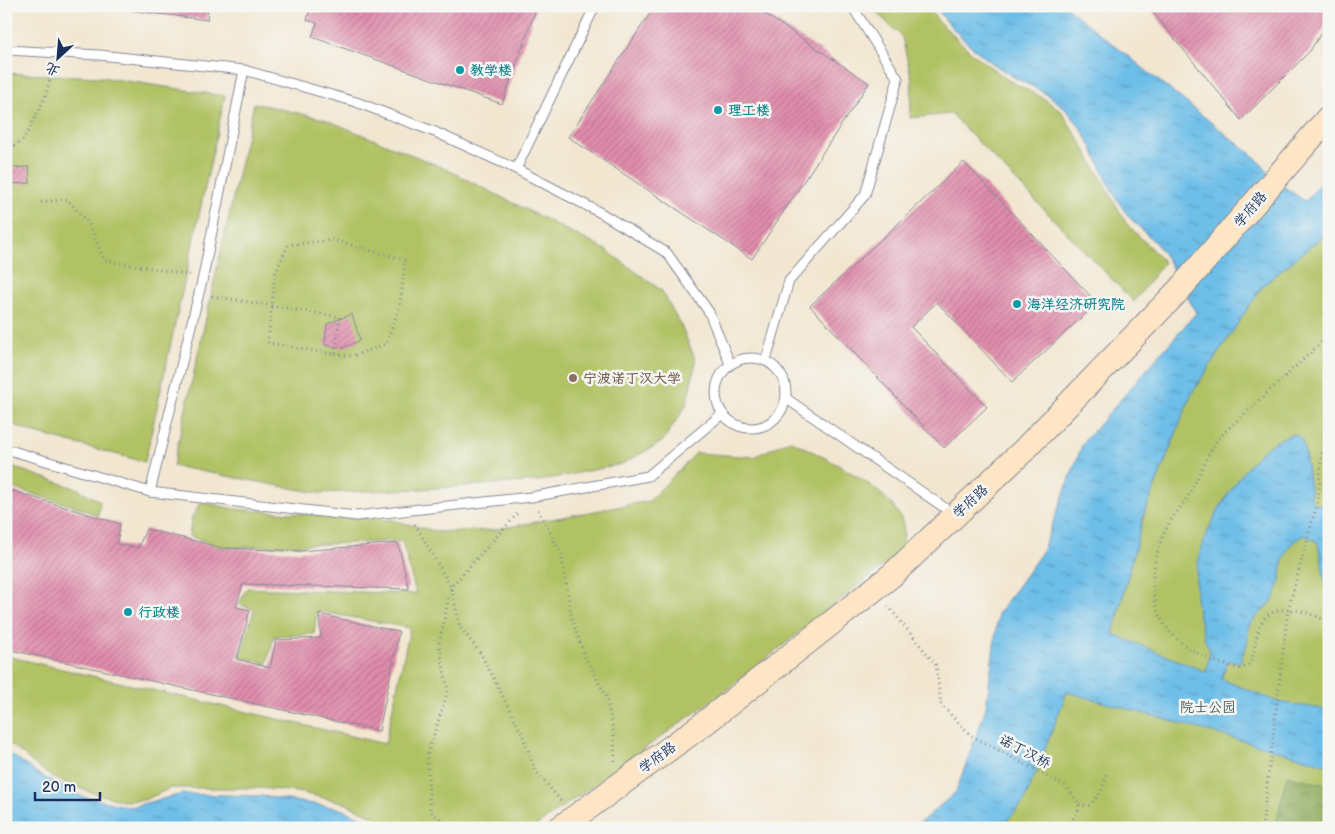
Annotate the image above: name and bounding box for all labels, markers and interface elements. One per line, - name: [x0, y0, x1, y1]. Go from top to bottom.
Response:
- north arrow: [32, 32, 82, 82]
- text: 北: [43, 59, 63, 80]
- place label: 教学楼: [470, 62, 512, 79]
- marker: 教学楼: [454, 64, 466, 76]
- place label: 理工楼: [728, 102, 770, 119]
- marker: 理工楼: [712, 104, 724, 116]
- street label: 学府路: [1230, 188, 1271, 231]
- place label: 海洋经济研究院: [1027, 296, 1125, 313]
- marker: 海洋经济研究院: [1011, 298, 1023, 310]
- place label: 宁波诺丁汉大学: [583, 370, 681, 387]
- marker: 宁波诺丁汉大学: [567, 372, 579, 384]
- street label: 学府路: [949, 481, 991, 522]
- place label: 行政楼: [138, 604, 180, 621]
- marker: 行政楼: [122, 606, 134, 618]
- park label: 院士公园: [1180, 699, 1236, 716]
- street label: 诺丁汉桥: [996, 731, 1053, 772]
- street label: 学府路: [635, 738, 679, 777]
- scale bar: [35, 769, 100, 801]
- text: 20 m: [42, 778, 76, 797]

